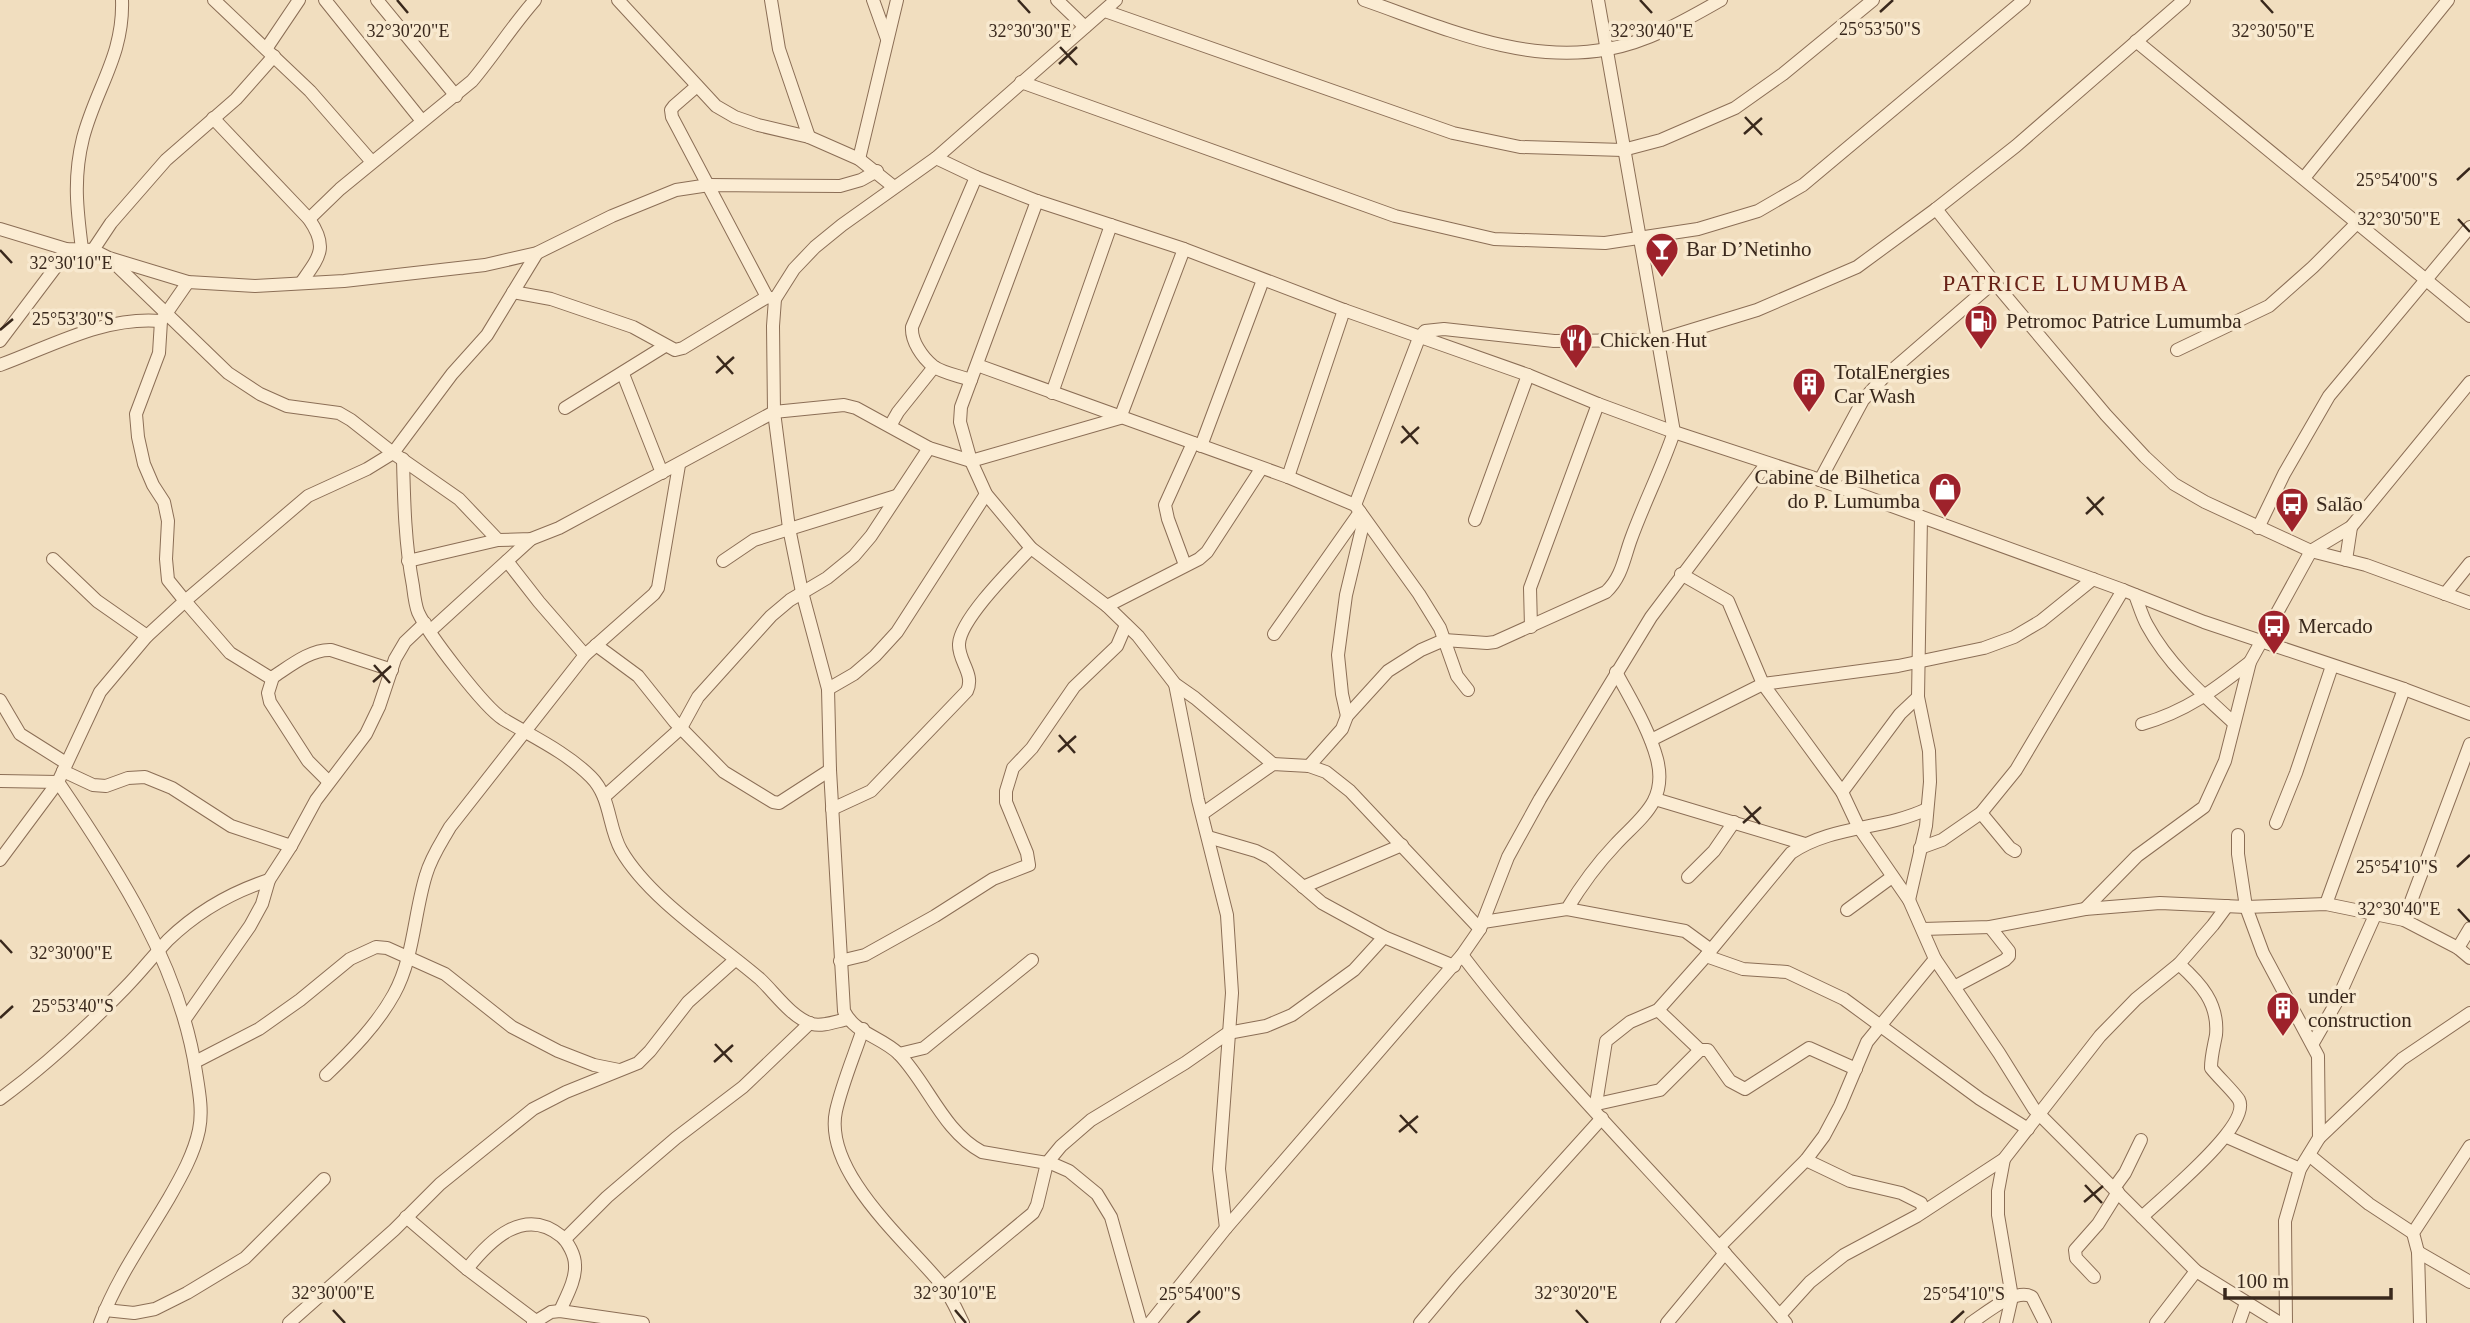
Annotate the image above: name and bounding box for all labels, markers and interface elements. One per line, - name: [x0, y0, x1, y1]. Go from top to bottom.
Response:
- text: 25°53'50"S: [1839, 19, 1921, 39]
- text: 32°30'20"E: [367, 21, 449, 41]
- text: 32°30'30"E: [989, 21, 1071, 41]
- text: 32°30'40"E: [1611, 21, 1693, 41]
- text: 32°30'50"E: [2232, 21, 2314, 41]
- text: 25°54'00"S: [2356, 170, 2438, 190]
- text: 32°30'50"E: [2358, 209, 2440, 229]
- bar icon: Bar D’Netinho: [1643, 230, 1681, 279]
- place label: Bar D’Netinho: [1686, 237, 1811, 261]
- text: 32°30'10"E: [30, 253, 112, 273]
- district label: PATRICE LUMUMBA: [1942, 271, 2190, 296]
- fuel station icon: Petromoc Patrice Lumumba: [1962, 302, 2000, 351]
- text: 25°53'30"S: [32, 309, 114, 329]
- place label: Petromoc Patrice Lumumba: [2006, 309, 2242, 333]
- restaurant icon: Chicken Hut: [1557, 321, 1595, 370]
- place label: Chicken Hut: [1600, 328, 1707, 352]
- place label: TotalEnergies Car Wash: [1834, 360, 1950, 408]
- building icon: TotalEnergies Car Wash: [1790, 365, 1828, 414]
- place label: Cabine de Bilhetica do P. Lumumba: [1754, 465, 1921, 513]
- shop icon: Cabine de Bilhetica do P. Lumumba: [1926, 470, 1964, 519]
- bus stop icon: Salão: [2273, 485, 2311, 534]
- place label: Salão: [2316, 492, 2363, 516]
- bus stop icon: Mercado: [2255, 607, 2293, 656]
- place label: Mercado: [2298, 614, 2373, 638]
- text: 25°54'10"S: [2356, 857, 2438, 877]
- text: 32°30'40"E: [2358, 899, 2440, 919]
- text: 32°30'00"E: [30, 943, 112, 963]
- place label: under construction: [2308, 984, 2412, 1032]
- building icon: under construction: [2264, 989, 2302, 1038]
- text: 25°53'40"S: [32, 996, 114, 1016]
- scale bar: [2225, 1256, 2391, 1300]
- text: 100 m: [2236, 1269, 2289, 1293]
- text: 32°30'00"E: [292, 1283, 374, 1303]
- text: 32°30'10"E: [914, 1283, 996, 1303]
- text: 32°30'20"E: [1535, 1283, 1617, 1303]
- text: 25°54'00"S: [1159, 1284, 1241, 1304]
- text: 25°54'10"S: [1923, 1284, 2005, 1304]

